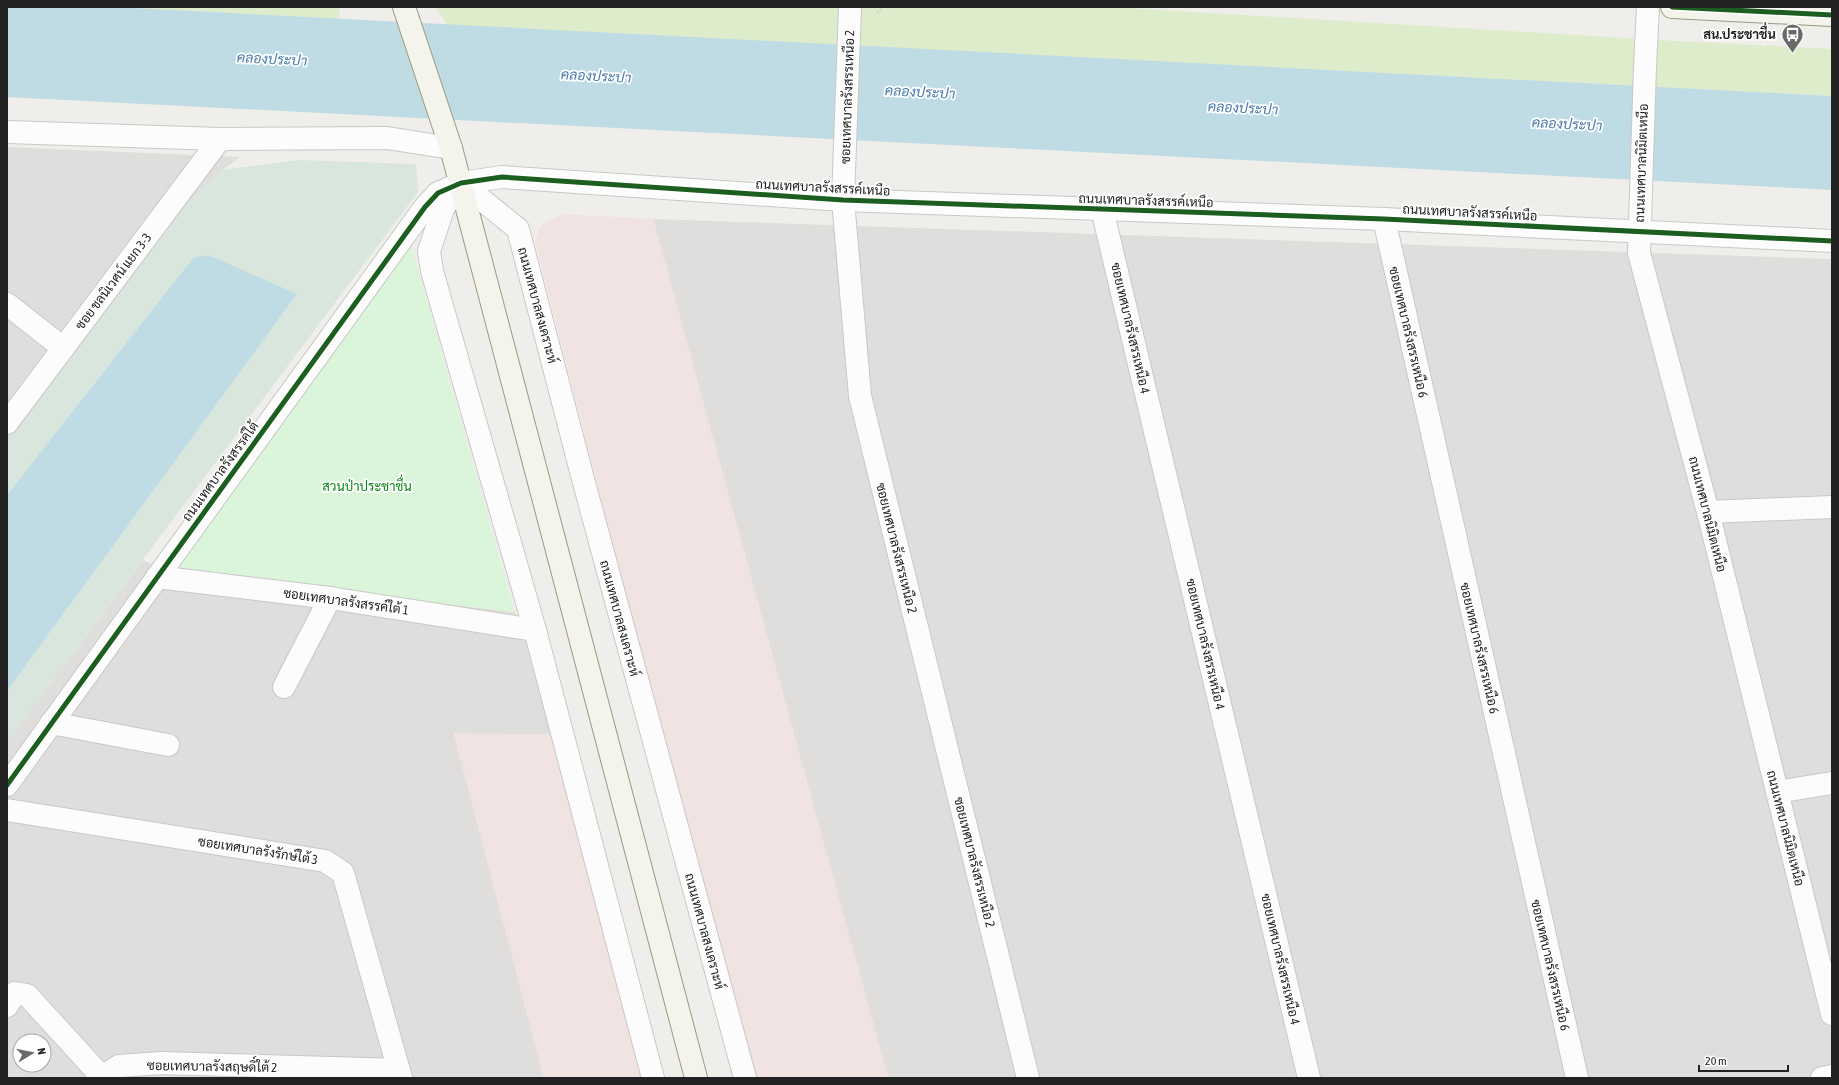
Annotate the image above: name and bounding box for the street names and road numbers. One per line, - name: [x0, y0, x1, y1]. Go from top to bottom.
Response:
- street label: ซอยเทศบาลรังสรรเหนือ 2: [836, 30, 857, 164]
- street label: ถนนเทศบาลนิมิตเหนือ: [1630, 103, 1651, 223]
- street label: ถนนเทศบาลรังสรรค์เหนือ: [755, 174, 891, 199]
- street label: ถนนเทศบาลรังสรรค์เหนือ: [1078, 189, 1214, 210]
- street label: ถนนเทศบาลรังสรรค์เหนือ: [1402, 199, 1538, 224]
- street label: ซอย ชลนิเวศน์ แยก 3-3: [71, 229, 155, 332]
- street label: ถนนเทศบาลสงเคราะห์: [515, 245, 562, 365]
- street label: ซอยเทศบาลรังสรรเหนือ 4: [1108, 261, 1155, 395]
- street label: ซอยเทศบาลรังสรรเหนือ 6: [1386, 265, 1433, 399]
- street label: ถนนเทศบาลรังสรรค์ใต้: [178, 417, 262, 524]
- street label: ถนนเทศบาลนิมิตเหนือ: [1686, 454, 1731, 574]
- street label: ซอยเทศบาลรังสรรเหนือ 2: [873, 481, 922, 615]
- street label: ถนนเทศบาลสงเคราะห์: [597, 558, 644, 678]
- street label: ซอยเทศบาลรังสรรเหนือ 4: [1183, 577, 1230, 711]
- street label: ซอยเทศบาลรังสรรเหนือ 6: [1457, 581, 1504, 715]
- street label: ซอยเทศบาลรังสรรค์ใต้ 1: [282, 583, 410, 618]
- street label: ถนนเทศบาลนิมิตเหนือ: [1764, 768, 1809, 888]
- street label: ซอยเทศบาลรังสรรเหนือ 2: [951, 795, 1000, 929]
- street label: ซอยเทศบาลรังรักษ์ใต้ 3: [197, 832, 319, 867]
- street label: ถนนเทศบาลสงเคราะห์: [682, 871, 729, 991]
- street label: ซอยเทศบาลรังสรรเหนือ 4: [1258, 892, 1305, 1026]
- street label: ซอยเทศบาลรังสรรเหนือ 6: [1528, 898, 1575, 1032]
- street label: ซอยเทศบาลรังสฤษดิ์ใต้ 2: [147, 1052, 277, 1076]

